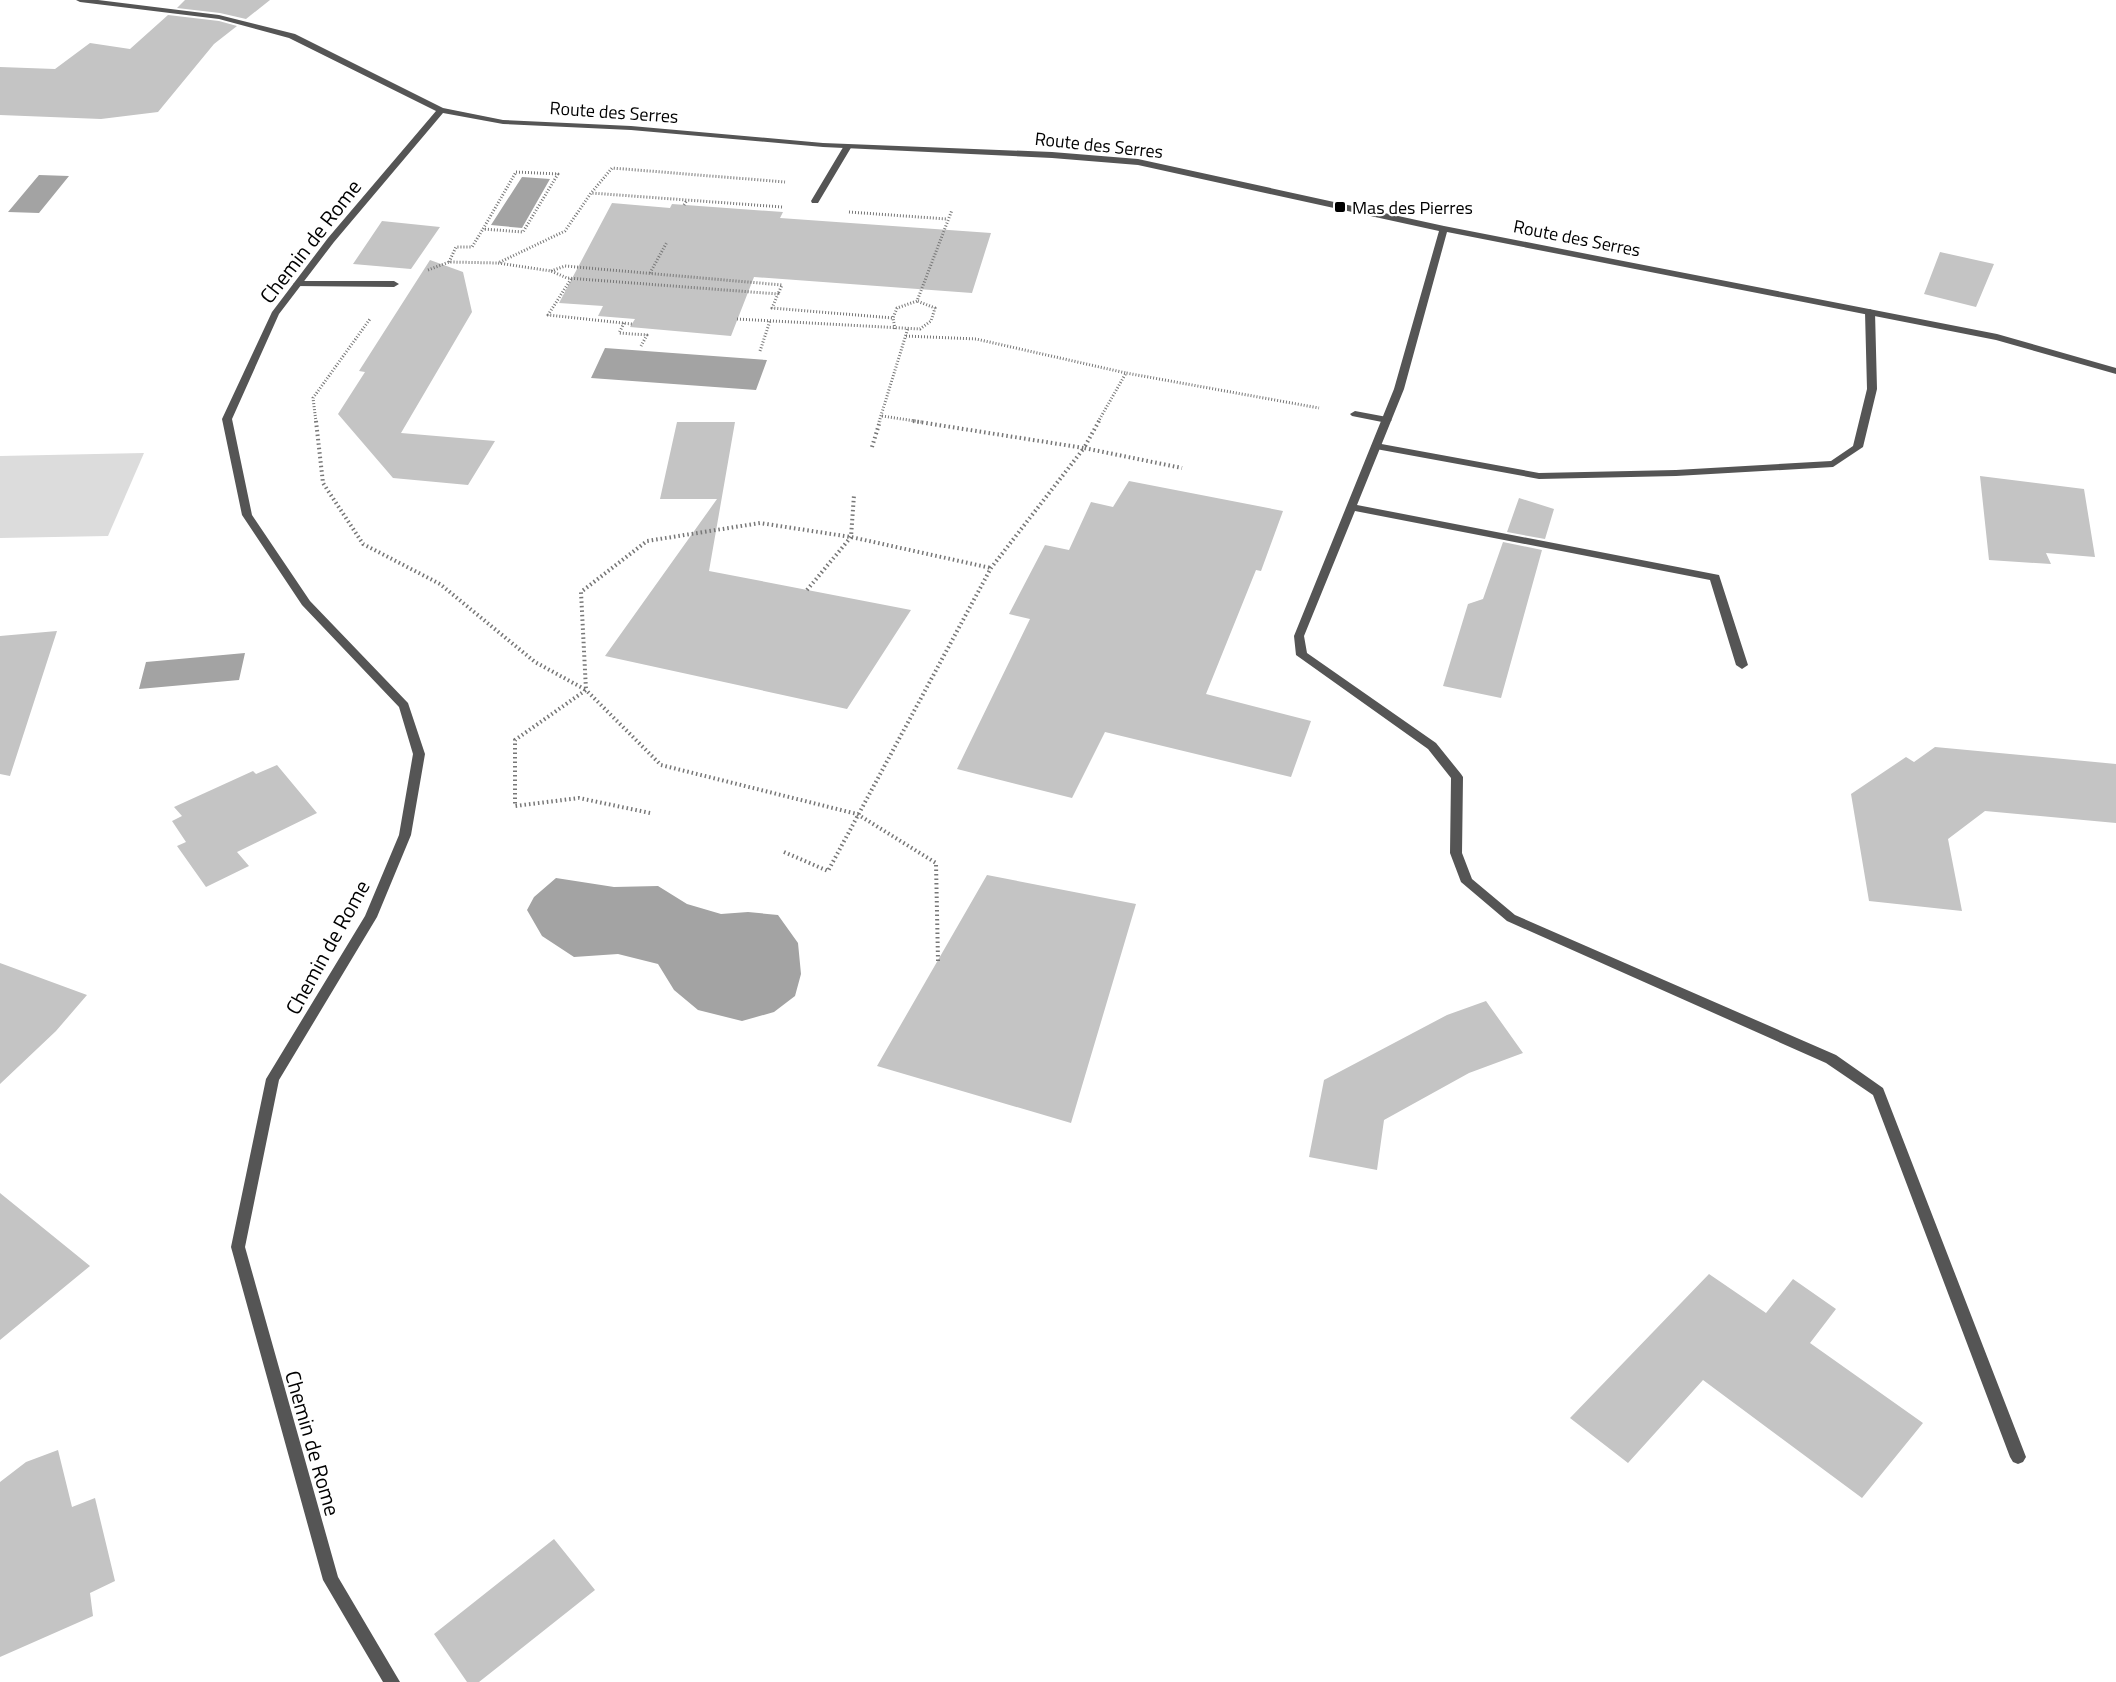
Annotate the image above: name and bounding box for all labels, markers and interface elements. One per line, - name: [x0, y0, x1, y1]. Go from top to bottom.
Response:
- street label: Route des Serres: [549, 94, 679, 130]
- street label: Route des Serres: [1033, 125, 1165, 165]
- street label: Chemin de Rome: [251, 172, 369, 310]
- place label: Mas des Pierres: [1352, 194, 1473, 221]
- marker: Mas des Pierres: [1333, 200, 1347, 214]
- street label: Route des Serres: [1511, 212, 1643, 264]
- street label: Chemin de Rome: [277, 874, 377, 1020]
- street label: Chemin de Rome: [277, 1367, 349, 1519]

